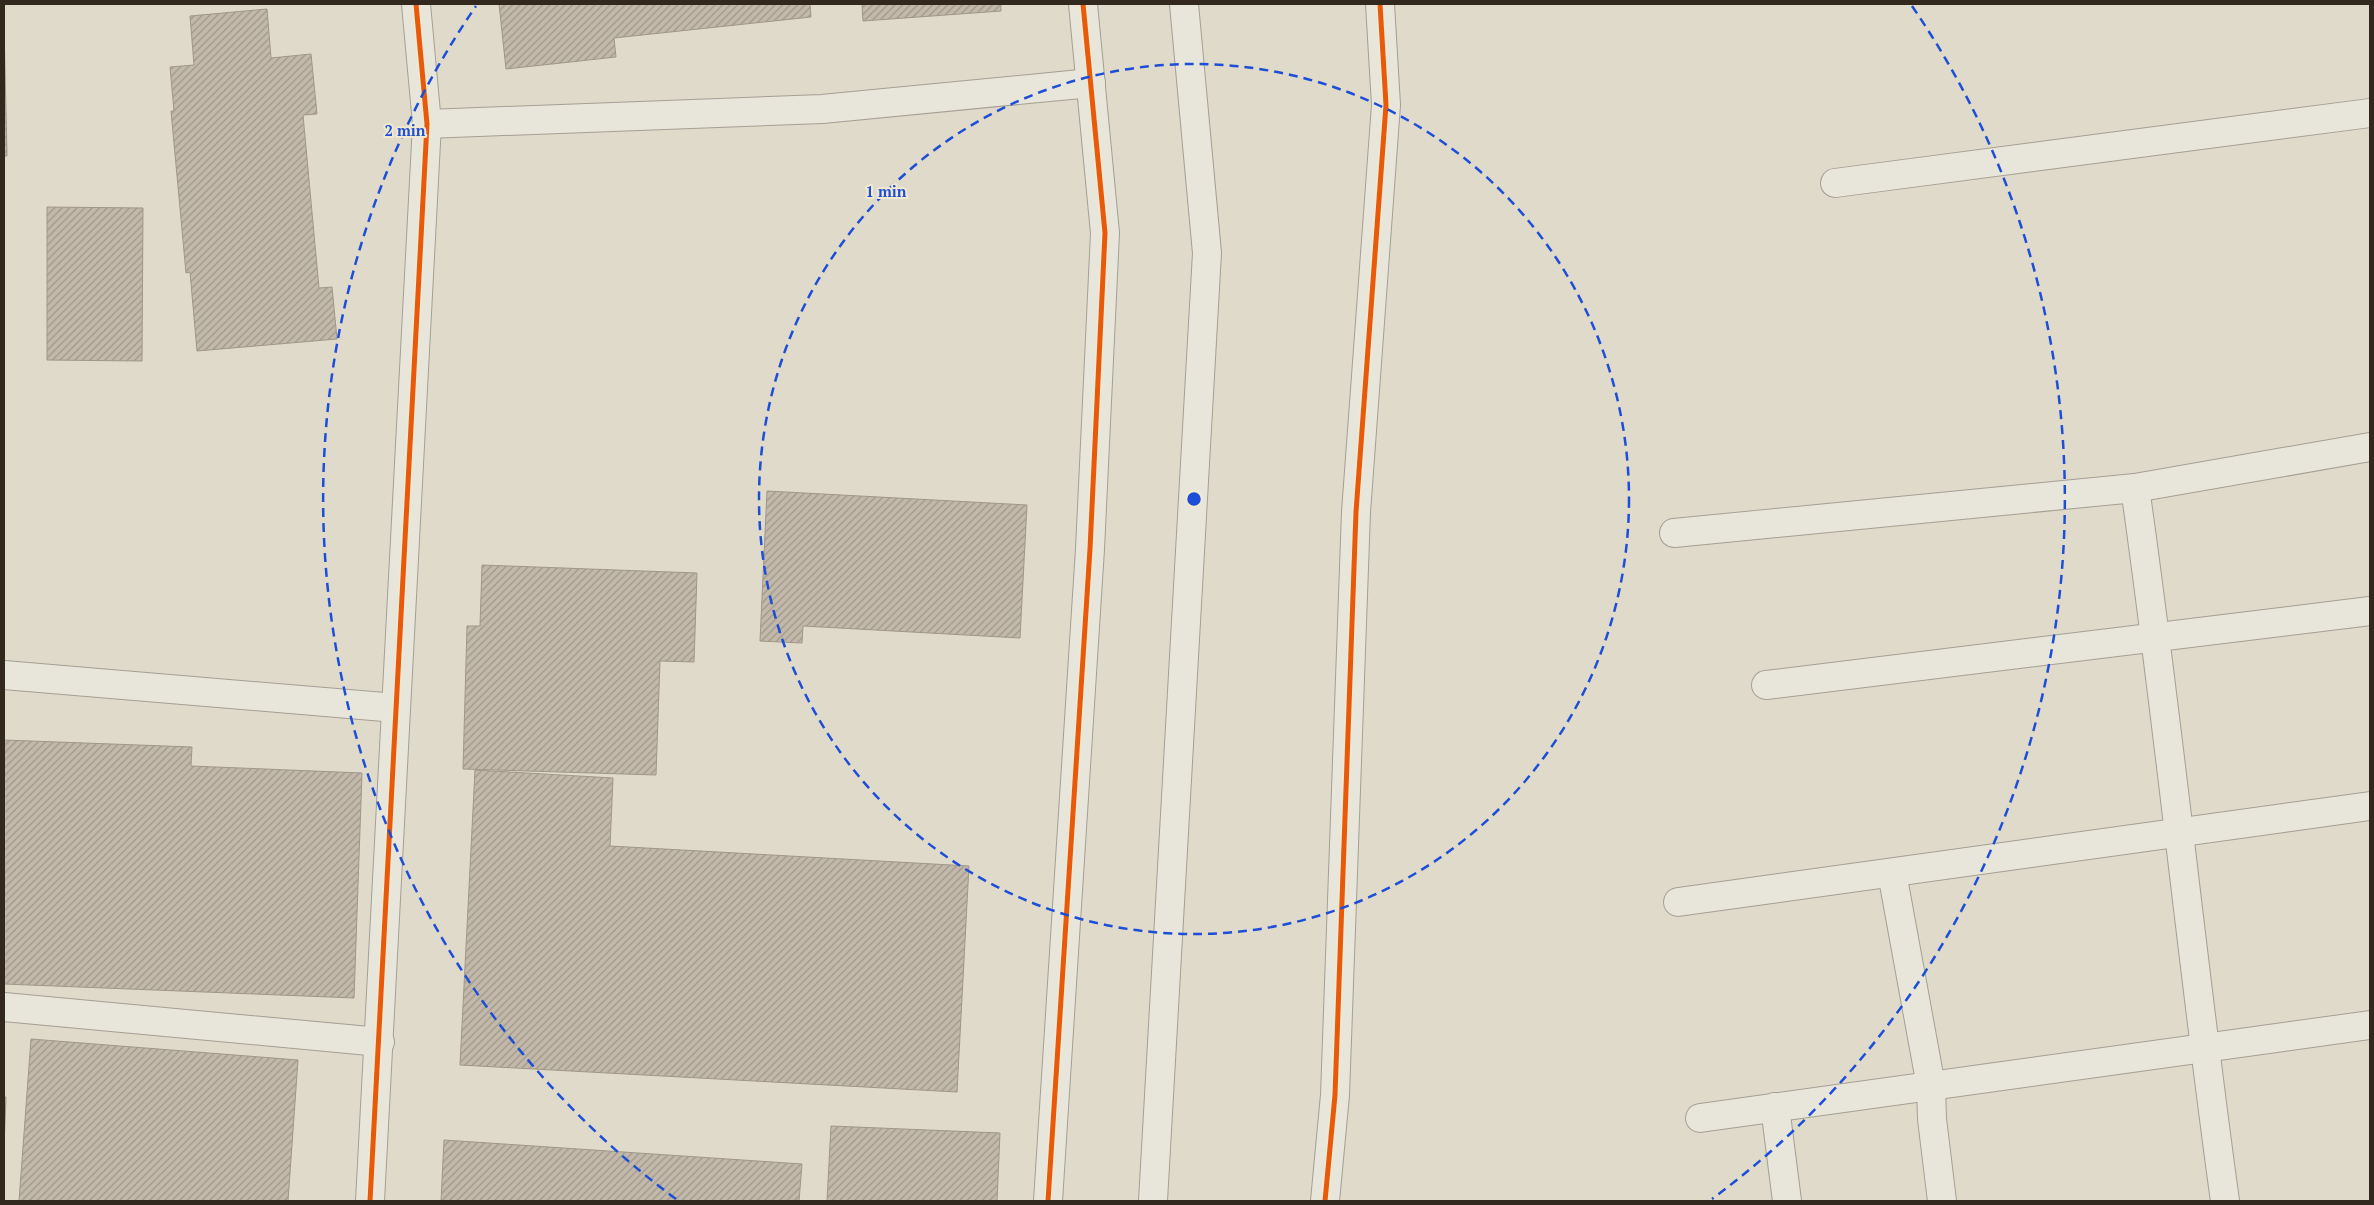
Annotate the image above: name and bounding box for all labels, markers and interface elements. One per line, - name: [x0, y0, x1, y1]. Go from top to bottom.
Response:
- text: 2 min: [384, 120, 426, 140]
- text: 1 min: [865, 181, 907, 201]
- centre of rings: [1185, 490, 1203, 508]

